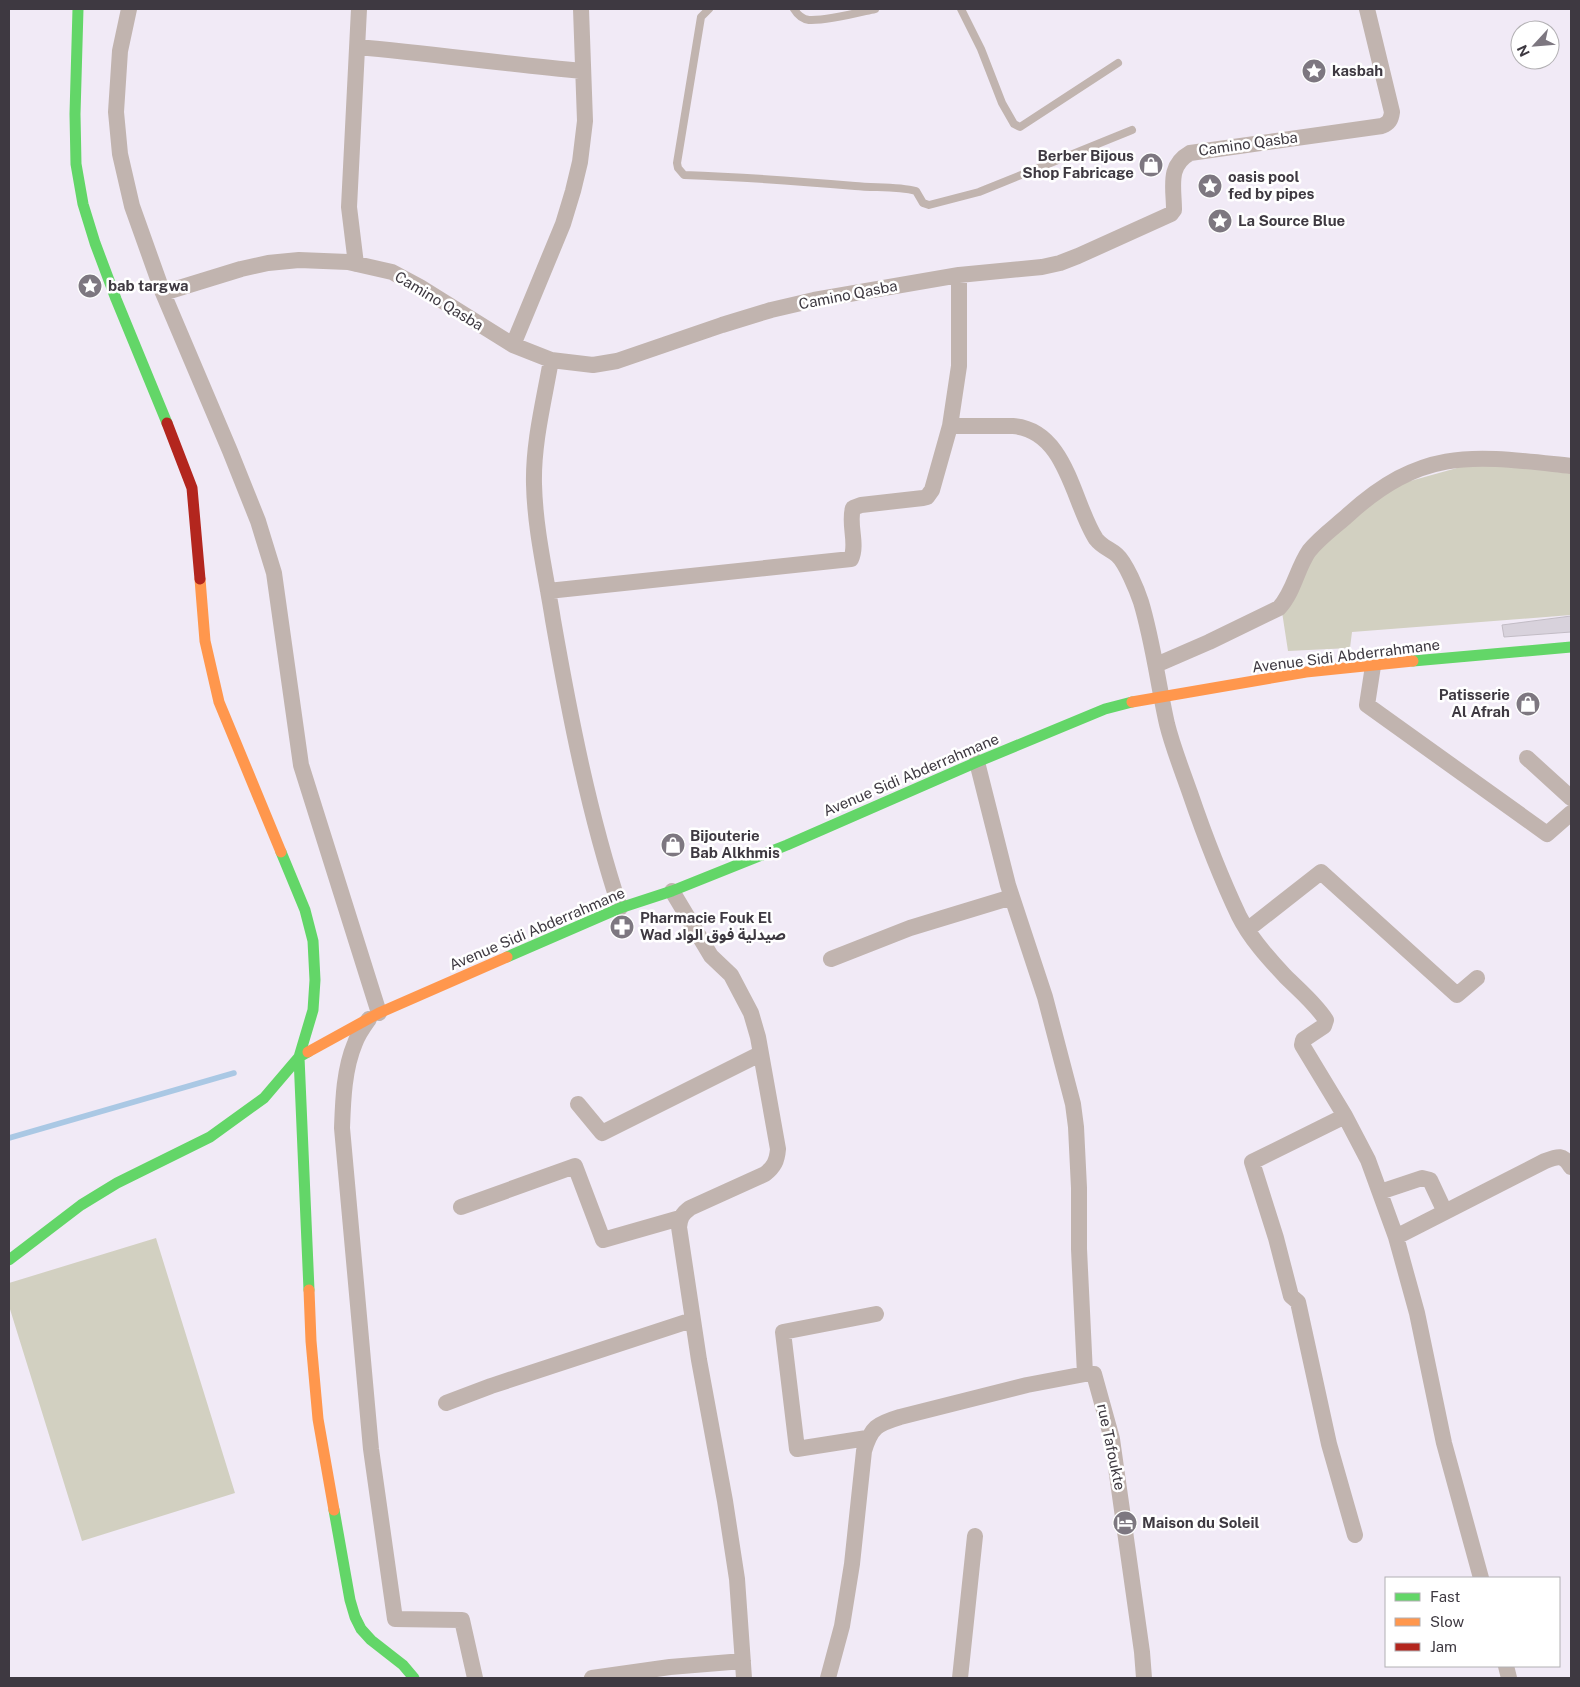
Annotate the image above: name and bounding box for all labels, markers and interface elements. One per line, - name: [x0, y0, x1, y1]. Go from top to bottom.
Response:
- north arrow: [1510, 20, 1560, 70]
- text: N: [1514, 42, 1533, 59]
- place icon: kasbah: [1301, 58, 1327, 84]
- place label: kasbah: [1332, 62, 1383, 79]
- street label: Camino Qasba: [1197, 128, 1299, 159]
- place label: Berber Bijous Shop Fabricage: [1022, 147, 1134, 181]
- shop icon: Berber Bijous Shop Fabricage: [1138, 152, 1164, 178]
- place label: oasis pool fed by pipes: [1228, 168, 1315, 202]
- place icon: oasis pool fed by pipes: [1197, 173, 1223, 199]
- place icon: La Source Blue: [1207, 208, 1233, 234]
- place label: La Source Blue: [1238, 212, 1345, 229]
- street label: Camino Qasba: [392, 268, 487, 334]
- place icon: bab targwa: [77, 273, 103, 299]
- place label: bab targwa: [108, 277, 188, 294]
- street label: Camino Qasba: [797, 277, 899, 312]
- street label: Avenue Sidi Abderrahmane: [1251, 636, 1441, 675]
- place label: Patisserie Al Afrah: [1439, 686, 1510, 720]
- shop icon: Patisserie Al Afrah: [1515, 691, 1541, 717]
- street label: Avenue Sidi Abderrahmane: [820, 730, 1001, 819]
- place label: Bijouterie Bab Alkhmis: [690, 827, 780, 861]
- shop icon: Bijouterie Bab Alkhmis: [660, 832, 686, 858]
- street label: Avenue Sidi Abderrahmane: [446, 884, 627, 973]
- place label: Pharmacie Fouk El Wad صيدلية فوق الواد: [640, 909, 786, 944]
- pharmacy icon: Pharmacie Fouk El Wad صيدلية فوق الواد: [609, 914, 635, 940]
- street label: rue Tafoukte: [1094, 1402, 1129, 1492]
- hotel icon: Maison du Soleil: [1112, 1510, 1138, 1536]
- place label: Maison du Soleil: [1142, 1514, 1260, 1531]
- legend: [1385, 1577, 1560, 1667]
- text: Fast: [1430, 1588, 1460, 1605]
- text: Slow: [1430, 1613, 1465, 1630]
- text: Jam: [1430, 1638, 1457, 1655]

